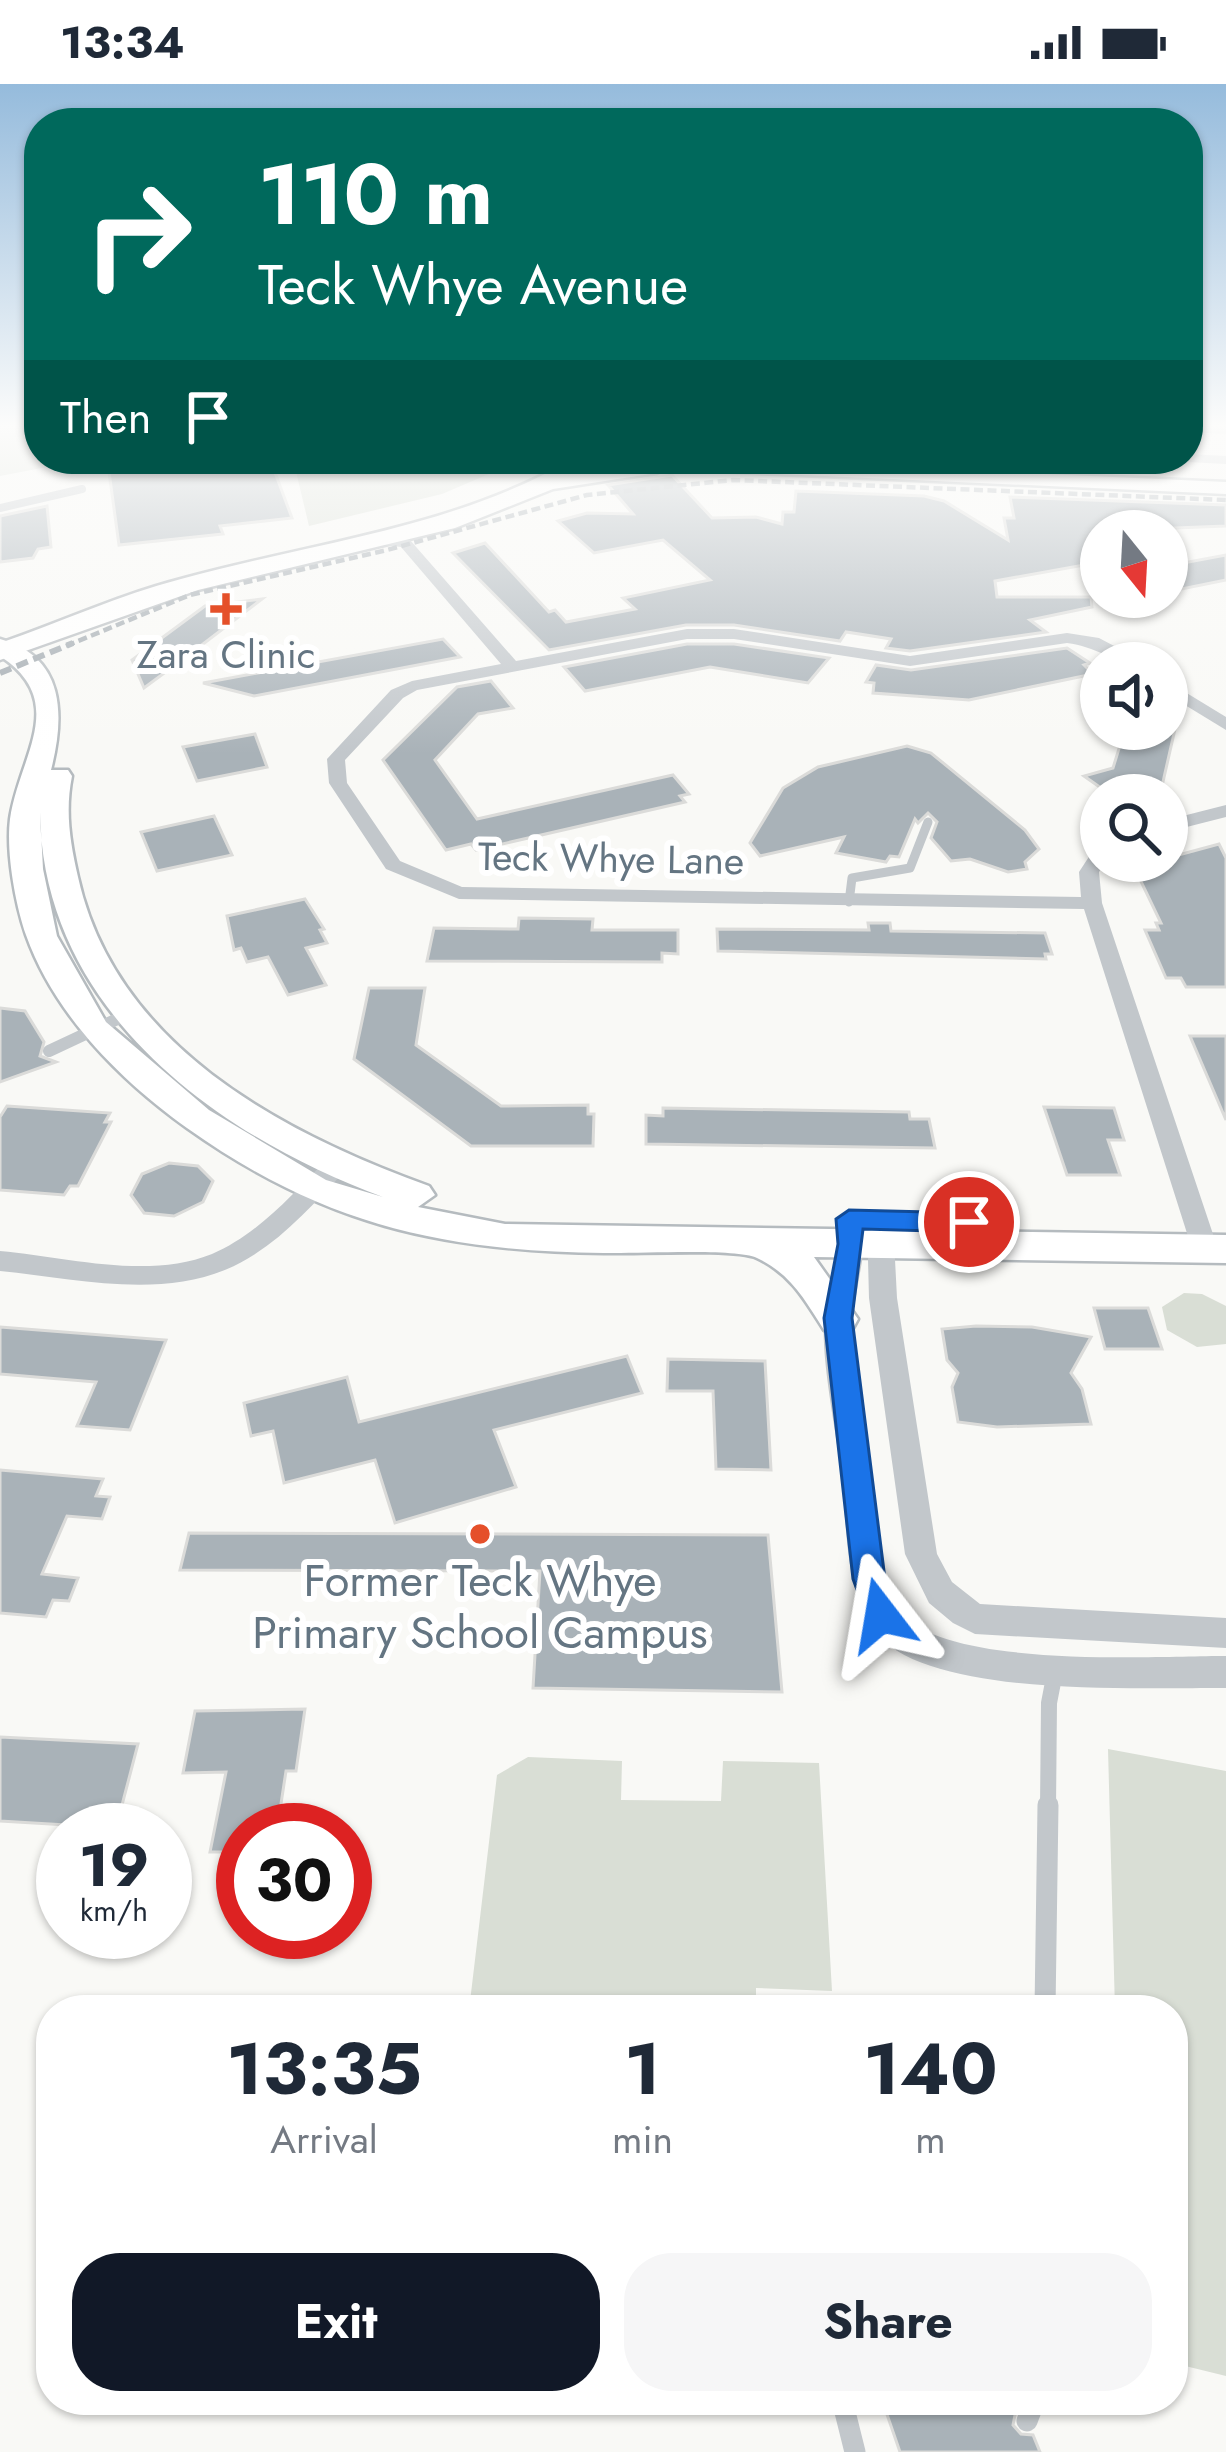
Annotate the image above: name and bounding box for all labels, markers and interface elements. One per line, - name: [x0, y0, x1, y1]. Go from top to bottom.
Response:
- text: 13:34: [60, 10, 185, 75]
- text: 110 m: [258, 134, 493, 256]
- icon: right: [60, 156, 216, 312]
- text: Teck Whye Avenue: [258, 246, 688, 324]
- icon: arrive: [175, 384, 241, 450]
- text: Then: [60, 385, 151, 450]
- north arrow: [1080, 510, 1188, 618]
- map controls: [1080, 510, 1188, 882]
- marker: Zara Clinic: [210, 593, 242, 625]
- place label: Zara Clinic: [137, 626, 315, 683]
- button: sound: [1080, 642, 1188, 750]
- button: search: [1080, 774, 1188, 882]
- street label: Teck Whye Lane: [478, 828, 744, 889]
- pin: [918, 1171, 1020, 1273]
- icon: arrive: [936, 1189, 1002, 1255]
- marker: Former Teck Whye Primary School Campus: [467, 1521, 493, 1547]
- place label: Former Teck Whye Primary School Campus: [252, 1548, 708, 1665]
- position arrow: [818, 1552, 944, 1678]
- speed limit sign: 30: [216, 1803, 372, 1959]
- text: 19: [79, 1822, 149, 1909]
- text: km/h: [80, 1889, 148, 1932]
- text: 13:35: [226, 2017, 422, 2121]
- text: 1: [624, 2017, 661, 2121]
- text: 140: [863, 2017, 998, 2121]
- text: Arrival: [270, 2111, 378, 2168]
- text: min: [612, 2111, 673, 2168]
- text: m: [915, 2111, 946, 2168]
- button: Exit: [72, 2253, 600, 2391]
- button: Share: [624, 2253, 1152, 2391]

